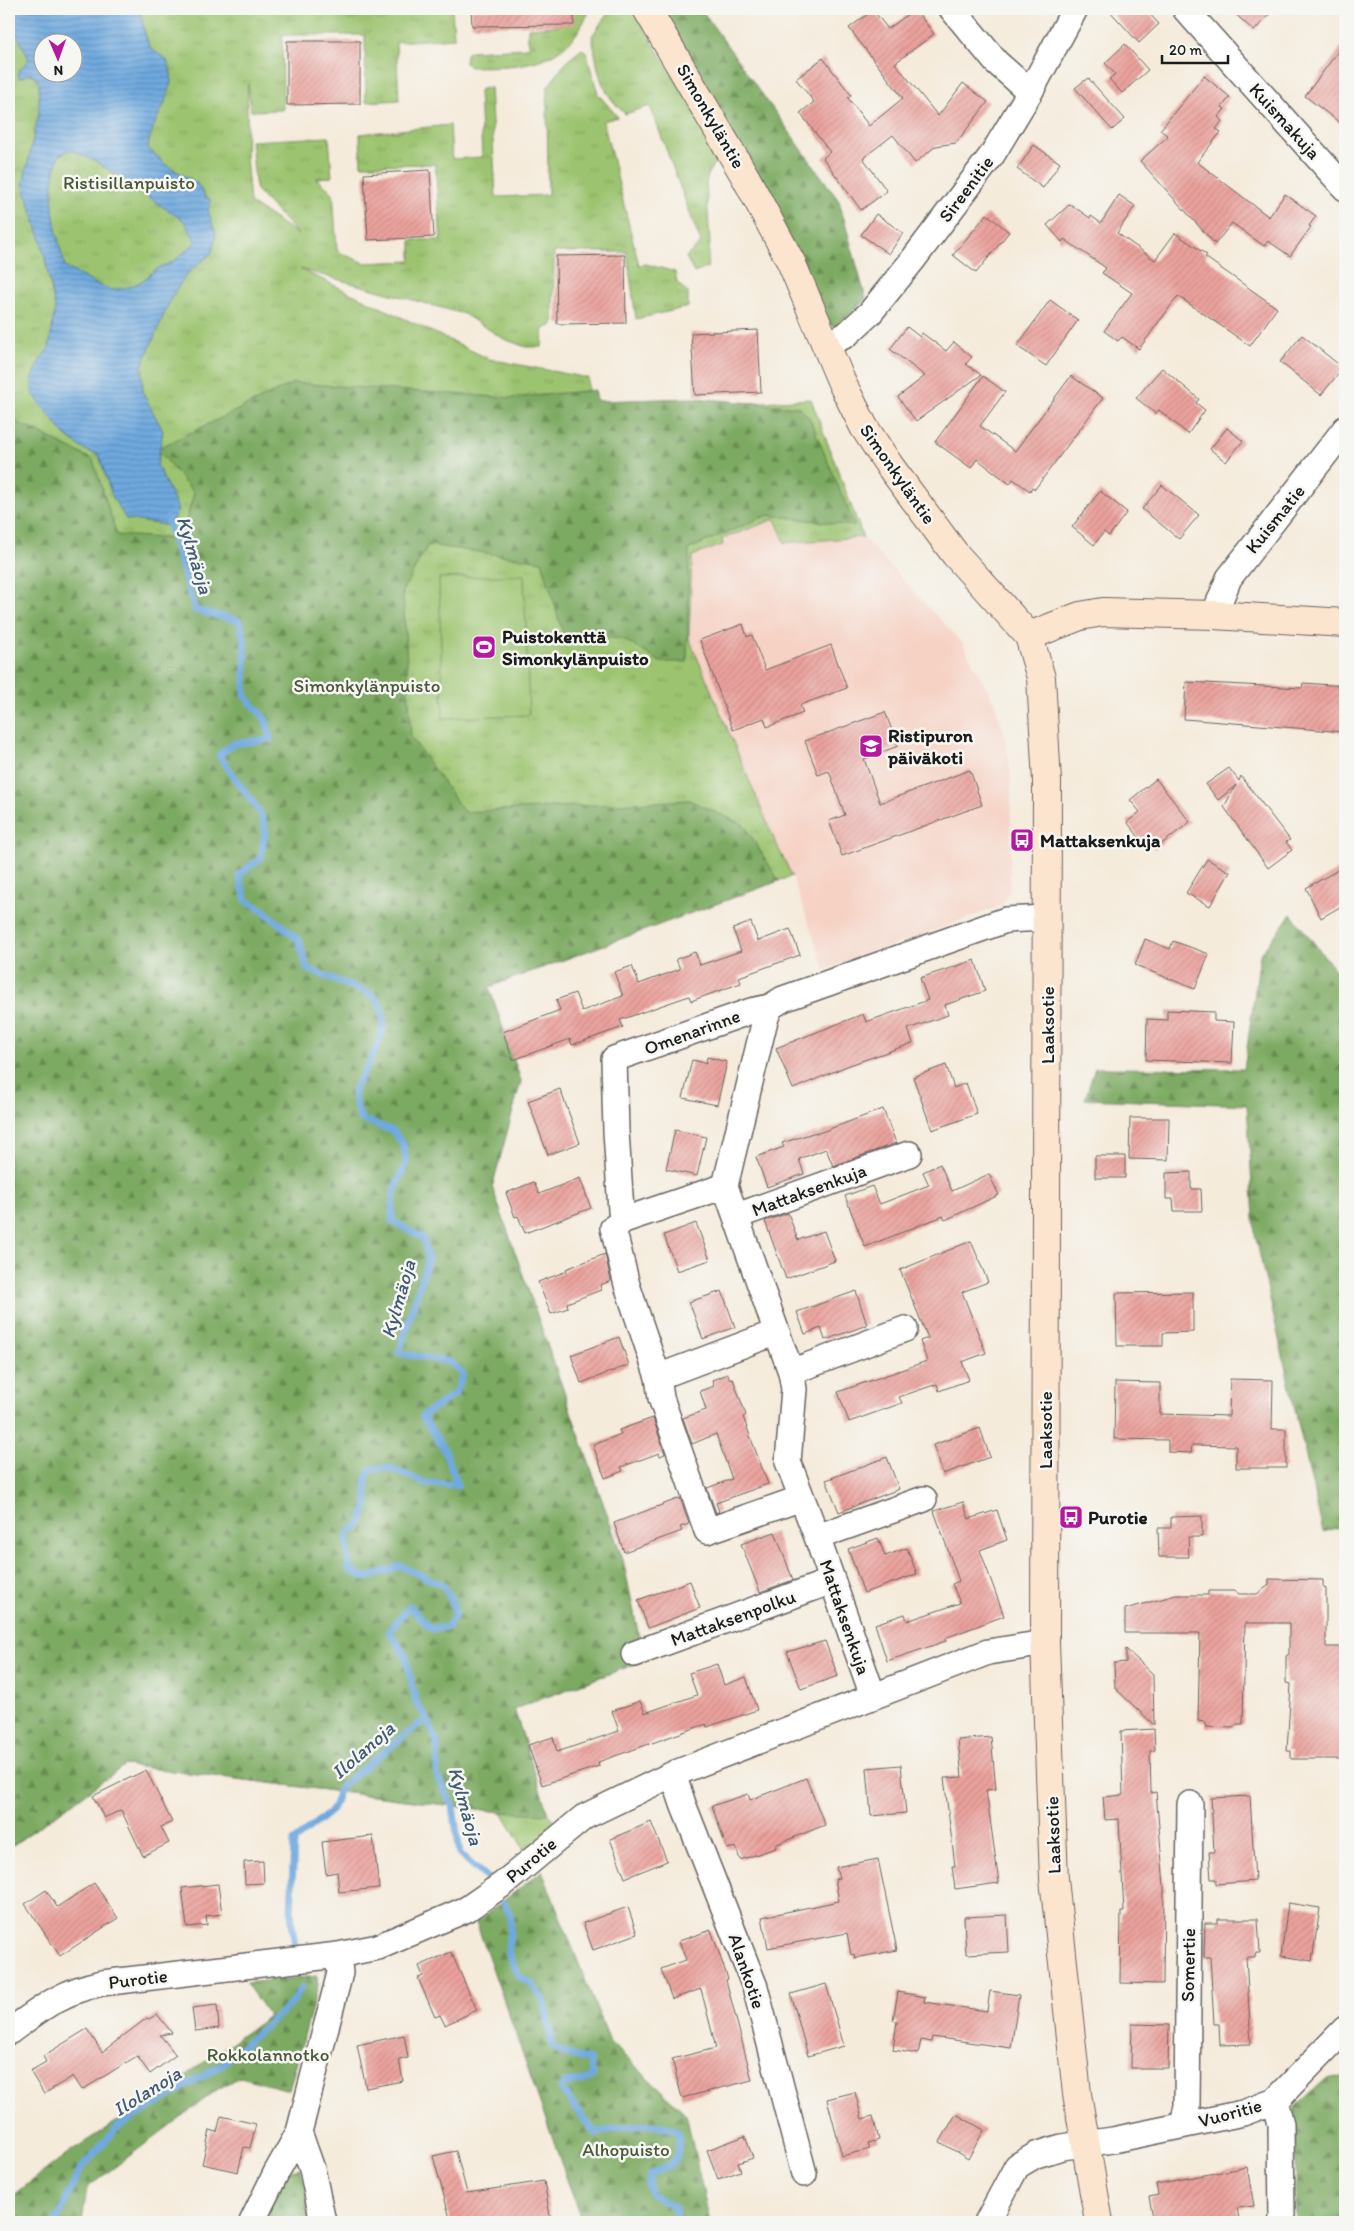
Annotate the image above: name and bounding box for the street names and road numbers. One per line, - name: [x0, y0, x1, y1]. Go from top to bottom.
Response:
- street label: Simonkyläntie: [672, 60, 750, 172]
- street label: Kuismakuja: [1245, 78, 1325, 164]
- street label: Sireenitie: [934, 151, 998, 227]
- street label: Simonkyläntie: [855, 419, 941, 529]
- street label: Kuismatie: [1240, 480, 1310, 558]
- street label: Laaksotie: [1036, 986, 1059, 1064]
- street label: Omenarinne: [641, 1004, 743, 1060]
- street label: Mattaksenkuja: [749, 1159, 869, 1221]
- street label: Laaksotie: [1034, 1391, 1057, 1469]
- street label: Mattaksenkuja: [815, 1556, 875, 1678]
- street label: Mattaksenpolku: [667, 1585, 799, 1651]
- street label: Laaksotie: [1040, 1796, 1066, 1874]
- street label: Purotie: [501, 1832, 561, 1888]
- street label: Somertie: [1176, 1928, 1200, 2002]
- street label: Alankotie: [723, 1930, 771, 2012]
- street label: Purotie: [107, 1964, 169, 1994]
- street label: Vuoritie: [1196, 2094, 1264, 2132]

